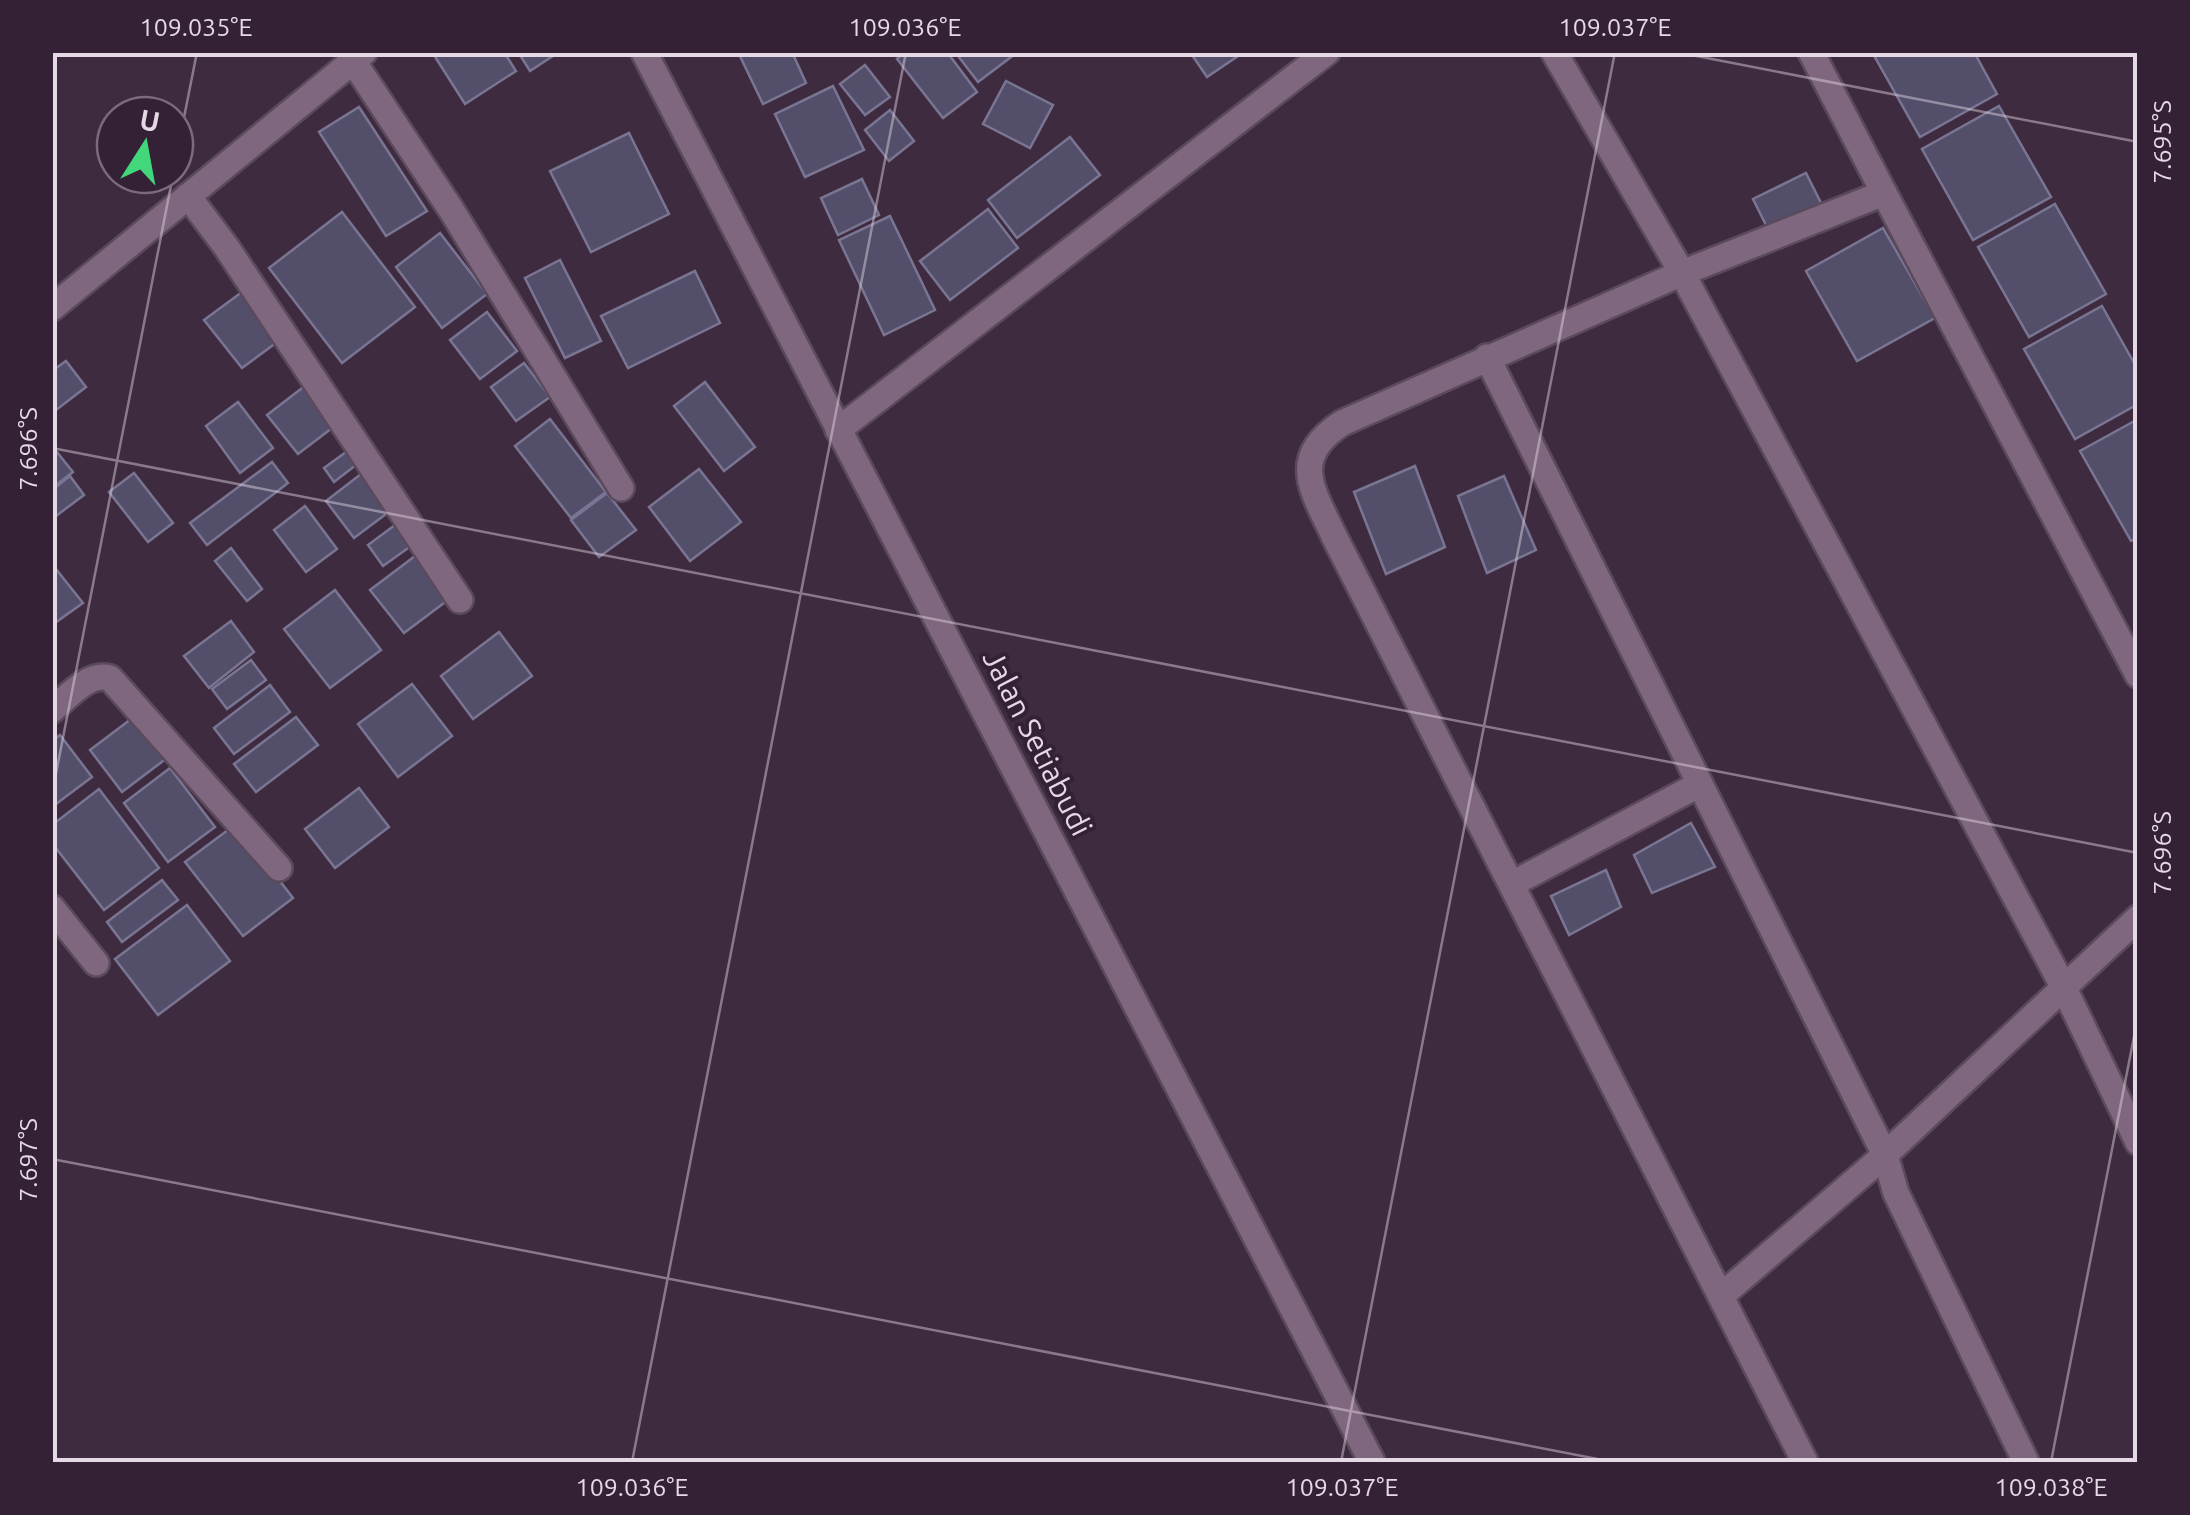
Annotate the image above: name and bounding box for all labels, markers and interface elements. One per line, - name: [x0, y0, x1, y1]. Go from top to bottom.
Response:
- text: 109.035°E: [140, 13, 252, 41]
- text: 109.036°E: [849, 13, 961, 41]
- text: 109.037°E: [1559, 13, 1671, 41]
- north arrow: [95, 95, 195, 195]
- text: 7.695°S: [2148, 100, 2176, 184]
- text: U: [137, 103, 162, 137]
- text: 7.696°S: [14, 407, 42, 491]
- street label: Jalan Setiabudi: [976, 644, 1099, 841]
- text: 7.696°S: [2148, 811, 2176, 895]
- text: 7.697°S: [14, 1118, 42, 1202]
- text: 109.036°E: [576, 1473, 688, 1501]
- text: 109.037°E: [1286, 1473, 1398, 1501]
- text: 109.038°E: [1995, 1473, 2107, 1501]

